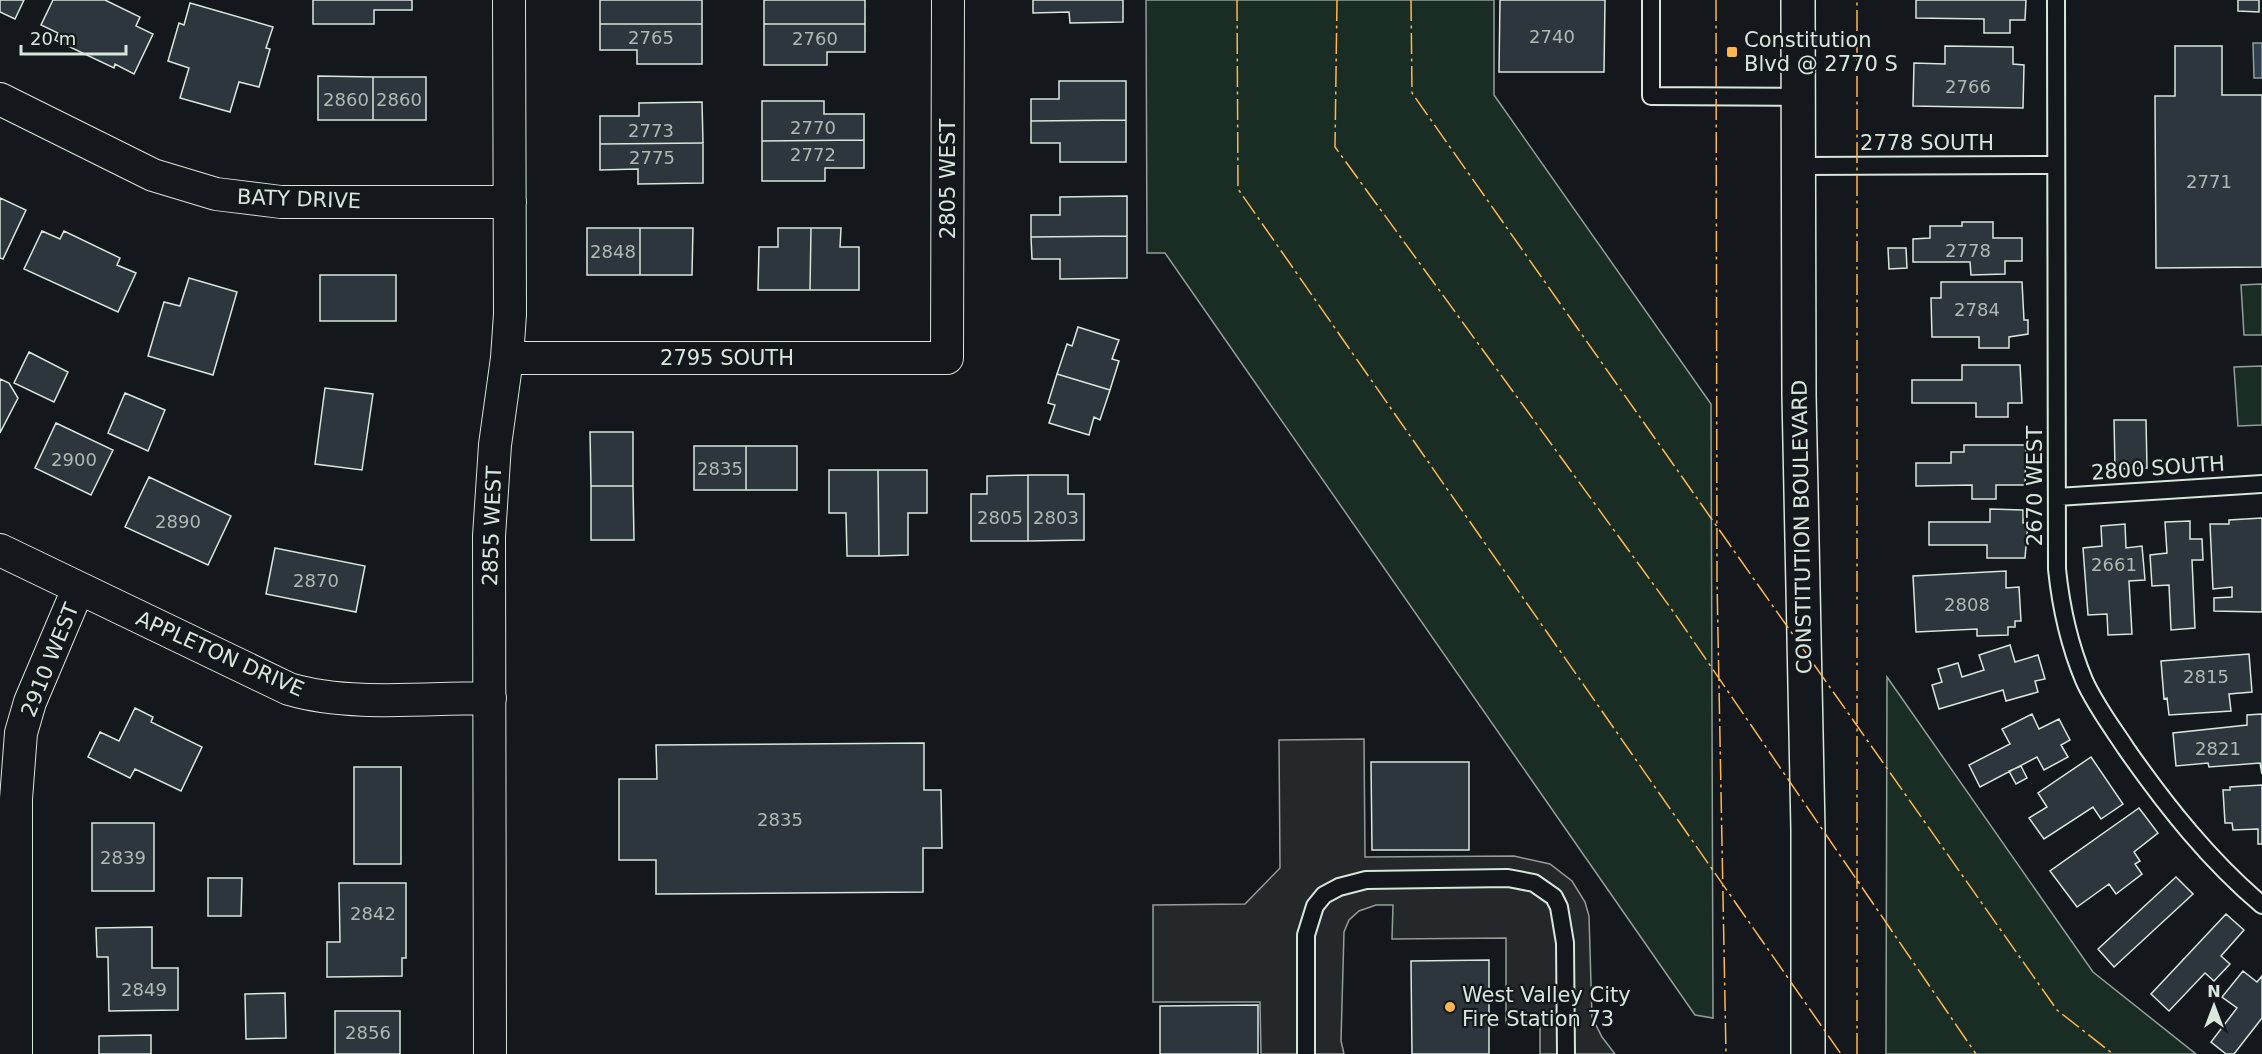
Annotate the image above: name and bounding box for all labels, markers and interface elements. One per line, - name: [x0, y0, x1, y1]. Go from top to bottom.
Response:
- scale bar: [21, 18, 126, 56]
- house number: 2740: [1529, 26, 1575, 47]
- house number: 2765: [628, 27, 674, 48]
- text: 20 m: [30, 28, 76, 49]
- house number: 2760: [792, 28, 838, 49]
- place label: Constitution Blvd @ 2770 S: [1744, 28, 1898, 76]
- marker: Constitution Blvd @ 2770 S: [1725, 45, 1739, 59]
- house number: 2766: [1945, 76, 1991, 97]
- house number: 2860: [323, 89, 369, 110]
- house number: 2860: [376, 89, 422, 110]
- house number: 2770: [790, 117, 836, 138]
- street label: 2805 WEST: [936, 119, 960, 239]
- house number: 2773: [628, 120, 674, 141]
- street label: 2778 SOUTH: [1860, 131, 1994, 155]
- house number: 2772: [790, 144, 836, 165]
- house number: 2775: [629, 147, 675, 168]
- house number: 2771: [2186, 171, 2232, 192]
- street label: BATY DRIVE: [237, 185, 361, 213]
- house number: 2778: [1945, 240, 1991, 261]
- house number: 2848: [590, 241, 636, 262]
- house number: 2784: [1954, 299, 2000, 320]
- street label: 2795 SOUTH: [660, 346, 794, 370]
- street label: CONSTITUTION BOULEVARD: [1787, 380, 1817, 674]
- street label: 2670 WEST: [2023, 426, 2047, 546]
- house number: 2900: [51, 449, 97, 470]
- street label: 2800 SOUTH: [2090, 451, 2226, 485]
- house number: 2835: [697, 458, 743, 479]
- street label: 2855 WEST: [478, 465, 506, 587]
- house number: 2805: [977, 507, 1023, 528]
- house number: 2803: [1033, 507, 1079, 528]
- house number: 2890: [155, 511, 201, 532]
- house number: 2661: [2091, 554, 2137, 575]
- house number: 2870: [293, 570, 339, 591]
- house number: 2808: [1944, 594, 1990, 615]
- street label: 2910 WEST: [16, 600, 84, 720]
- street label: APPLETON DRIVE: [132, 606, 308, 702]
- house number: 2815: [2183, 666, 2229, 687]
- house number: 2821: [2195, 738, 2241, 759]
- house number: 2835: [757, 809, 803, 830]
- house number: 2839: [100, 847, 146, 868]
- house number: 2842: [350, 903, 396, 924]
- north arrow: [2184, 976, 2244, 1036]
- house number: 2849: [121, 979, 167, 1000]
- text: N: [2207, 982, 2221, 1001]
- place label: West Valley City Fire Station 73: [1462, 983, 1631, 1031]
- marker: West Valley City Fire Station 73: [1443, 1000, 1457, 1014]
- house number: 2856: [345, 1022, 391, 1043]

